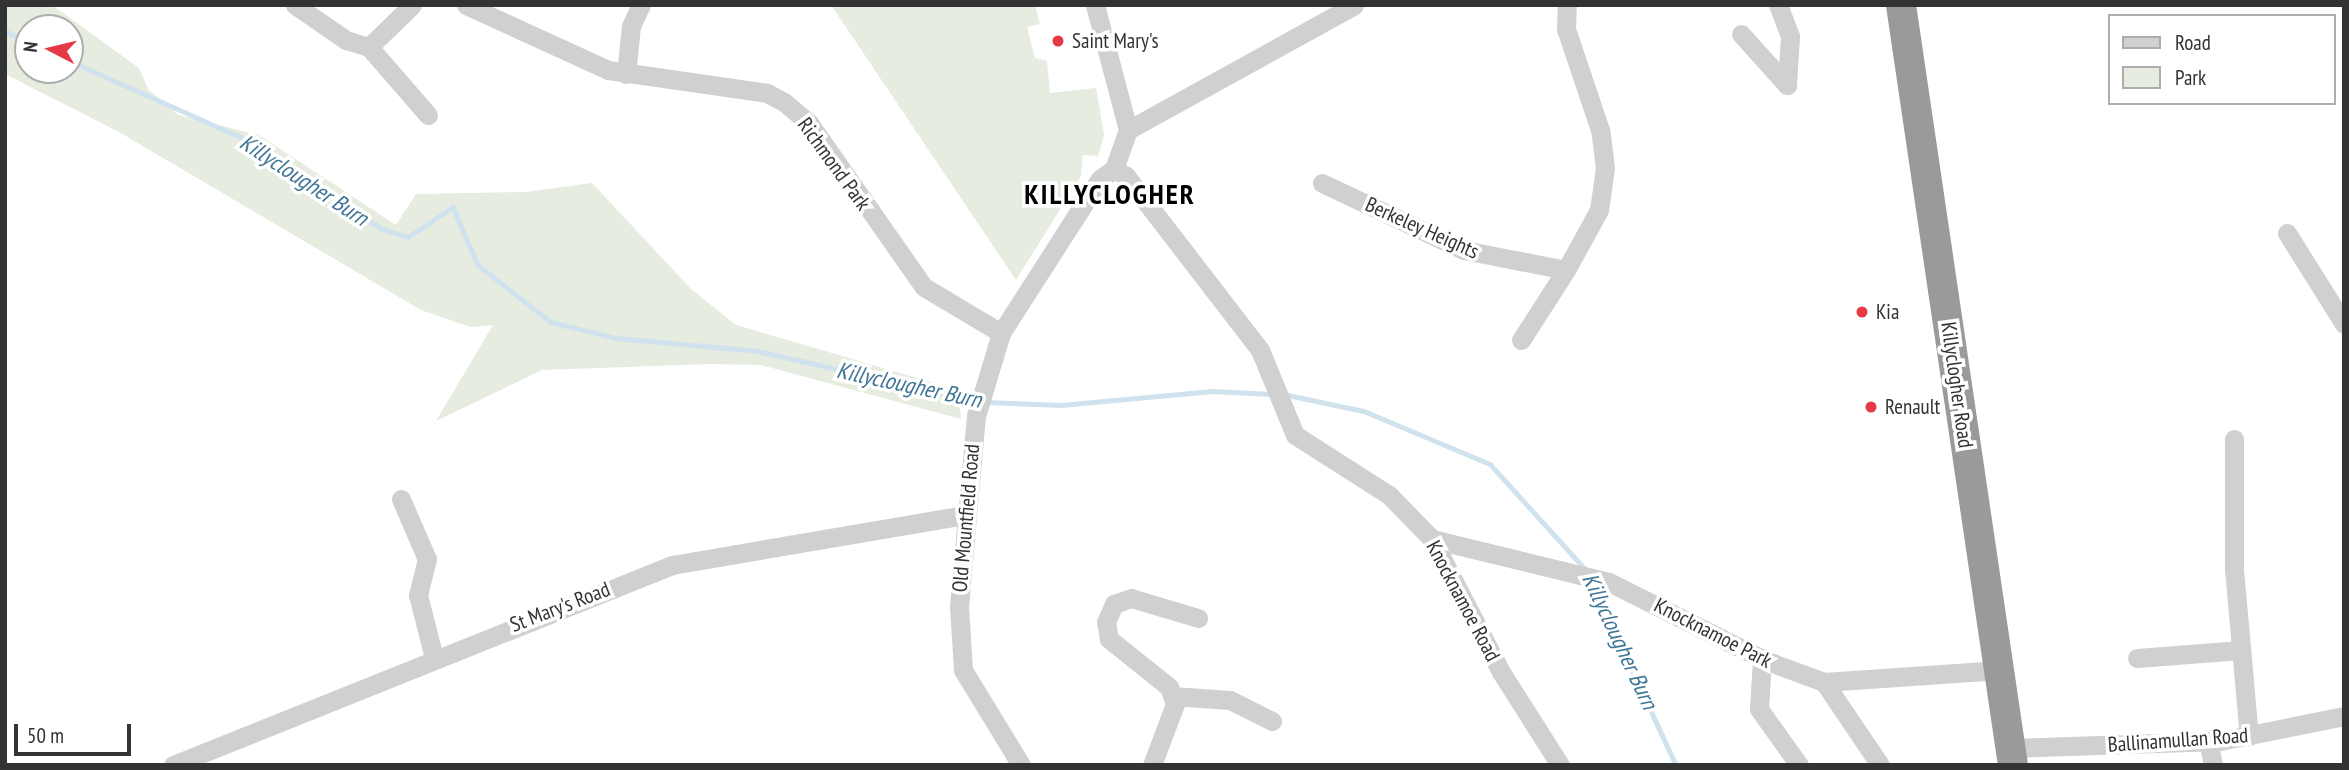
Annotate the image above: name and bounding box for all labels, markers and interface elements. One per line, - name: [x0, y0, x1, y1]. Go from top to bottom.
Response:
- north arrow: [14, 14, 84, 84]
- legend: [2108, 14, 2335, 105]
- place label: Saint Mary's: [1072, 28, 1159, 54]
- text: Road: [2175, 29, 2211, 56]
- marker: Saint Mary's: [1050, 33, 1066, 49]
- text: N: [18, 40, 43, 53]
- text: Park: [2175, 64, 2206, 91]
- street label: Richmond Park: [792, 113, 876, 215]
- water label: Killyclougher Burn: [235, 128, 373, 232]
- district label: KILLYCLOGHER: [1026, 177, 1194, 211]
- street label: Berkeley Heights: [1361, 192, 1483, 264]
- place label: Kia: [1876, 299, 1899, 325]
- marker: Kia: [1854, 304, 1870, 320]
- street label: Killyclogher Road: [1936, 320, 1978, 450]
- water label: Killyclougher Burn: [834, 356, 984, 414]
- place label: Renault: [1885, 394, 1940, 420]
- marker: Renault: [1863, 399, 1879, 415]
- street label: Old Mountfield Road: [947, 443, 985, 593]
- street label: Knocknamoe Road: [1421, 536, 1505, 666]
- water label: Killyclougher Burn: [1576, 569, 1664, 713]
- street label: St Mary's Road: [507, 576, 613, 638]
- street label: Knocknamoe Park: [1650, 593, 1776, 673]
- scale bar: [18, 710, 135, 754]
- text: 50 m: [27, 722, 64, 749]
- street label: Ballinamullan Road: [2107, 723, 2249, 757]

